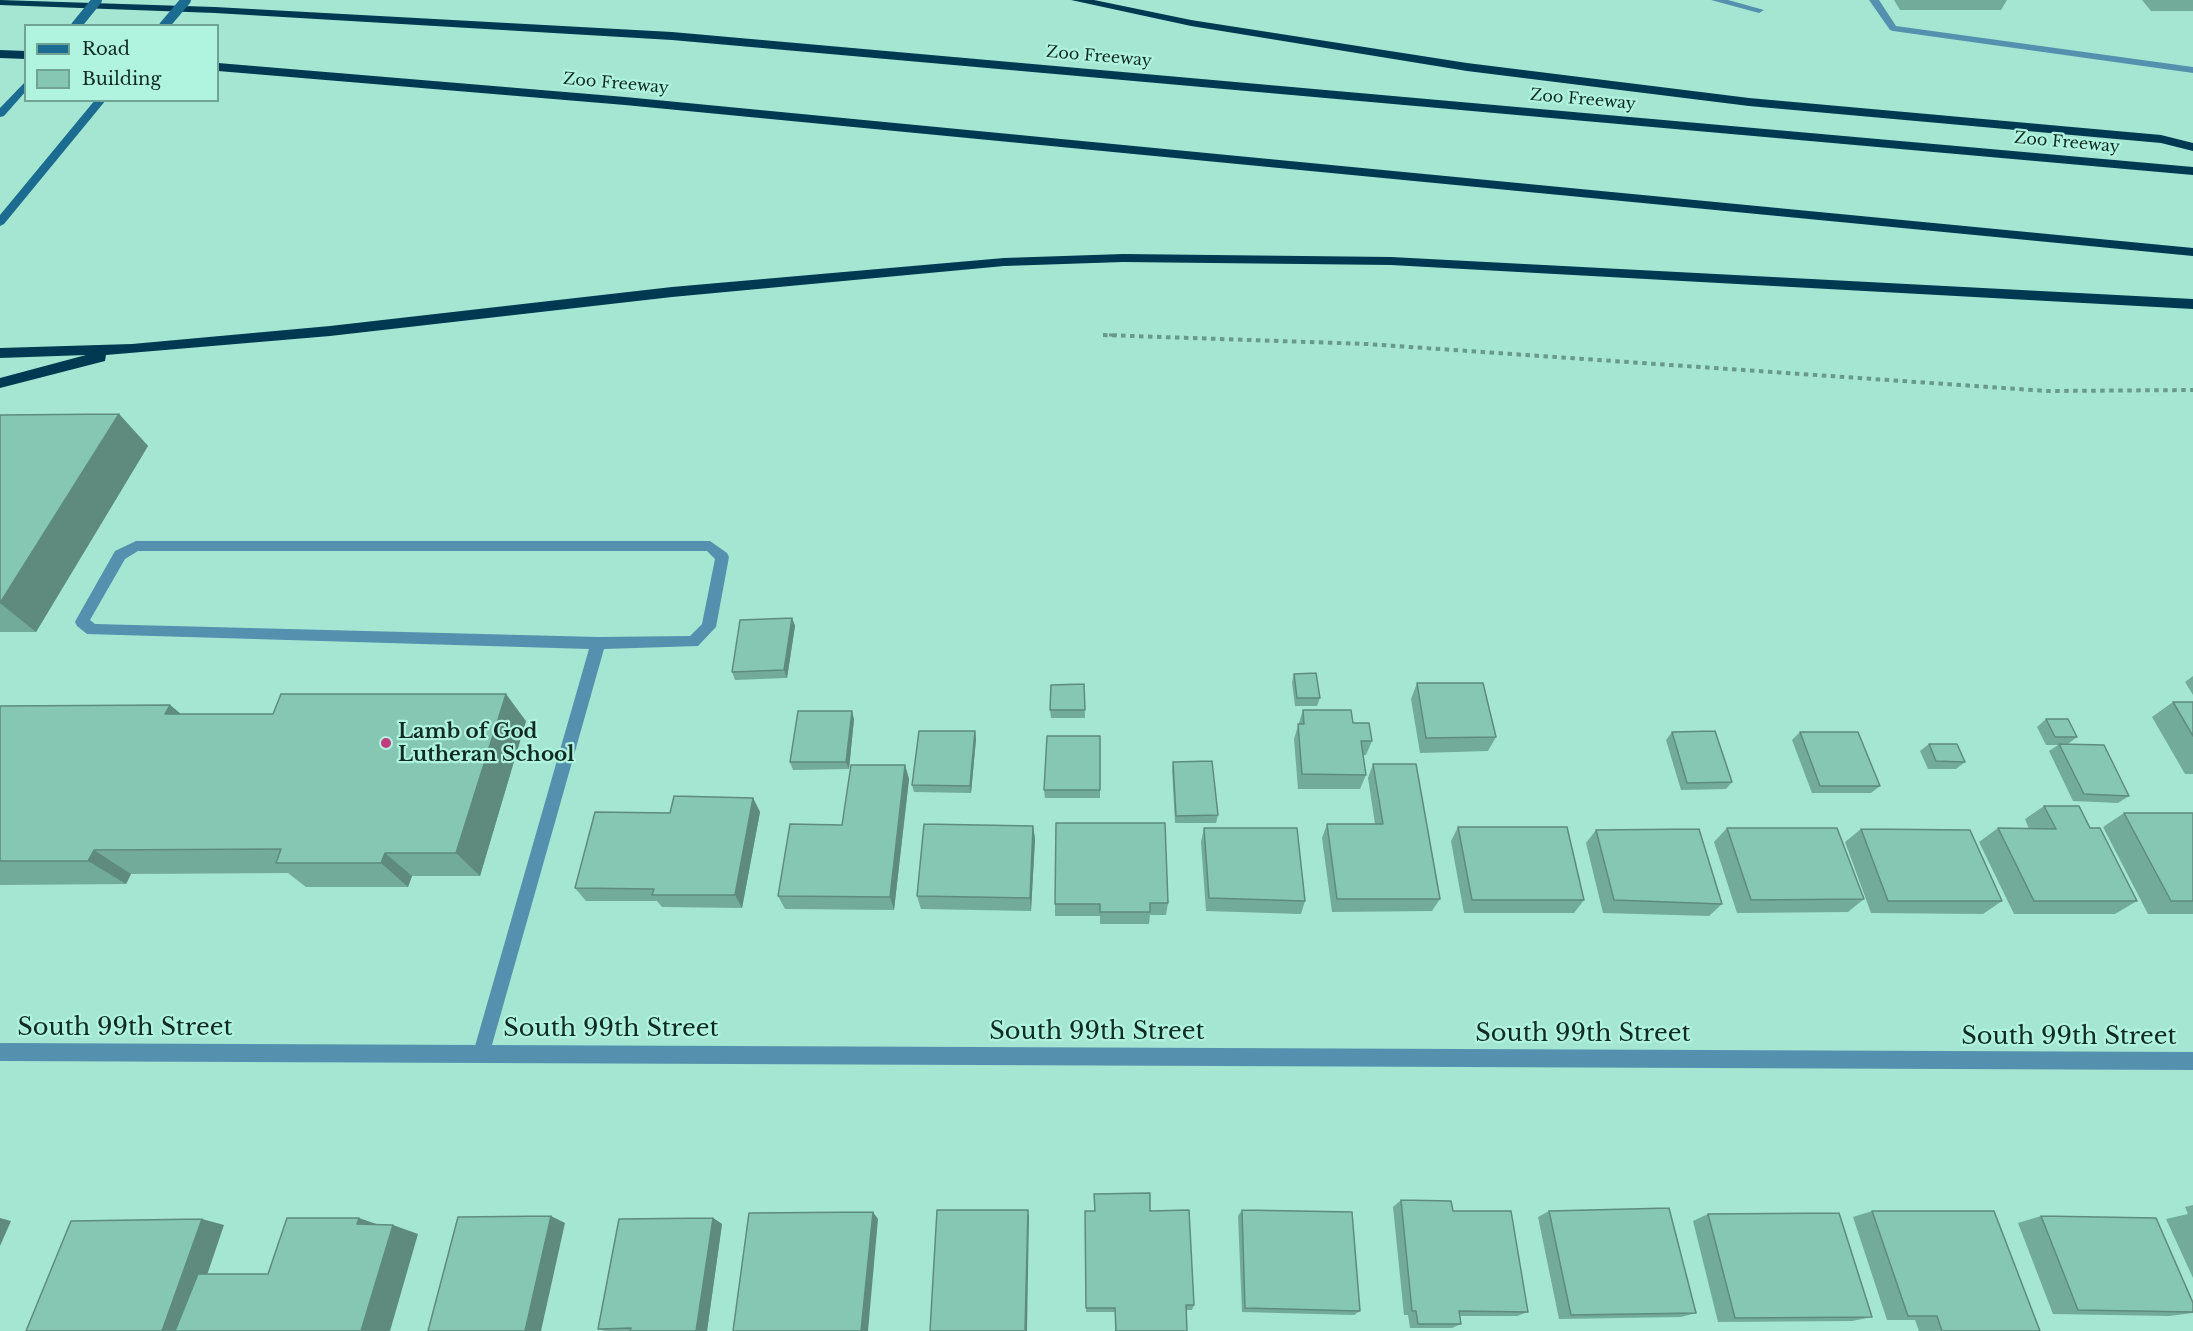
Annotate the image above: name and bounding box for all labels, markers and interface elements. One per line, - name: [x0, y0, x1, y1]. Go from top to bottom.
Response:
- legend: [24, 24, 219, 102]
- text: Road: [82, 38, 130, 60]
- street label: Zoo Freeway: [1045, 43, 1153, 71]
- text: Building: [82, 68, 161, 90]
- street label: Zoo Freeway: [562, 70, 670, 98]
- street label: Zoo Freeway: [1529, 86, 1637, 114]
- street label: Zoo Freeway: [2013, 129, 2121, 157]
- place label: Lamb of God Lutheran School: [398, 720, 574, 767]
- marker: Lamb of God Lutheran School: [379, 736, 393, 750]
- street label: South 99th Street: [17, 1014, 233, 1042]
- street label: South 99th Street: [503, 1015, 719, 1043]
- street label: South 99th Street: [989, 1018, 1205, 1046]
- street label: South 99th Street: [1475, 1020, 1691, 1048]
- street label: South 99th Street: [1961, 1023, 2177, 1051]

